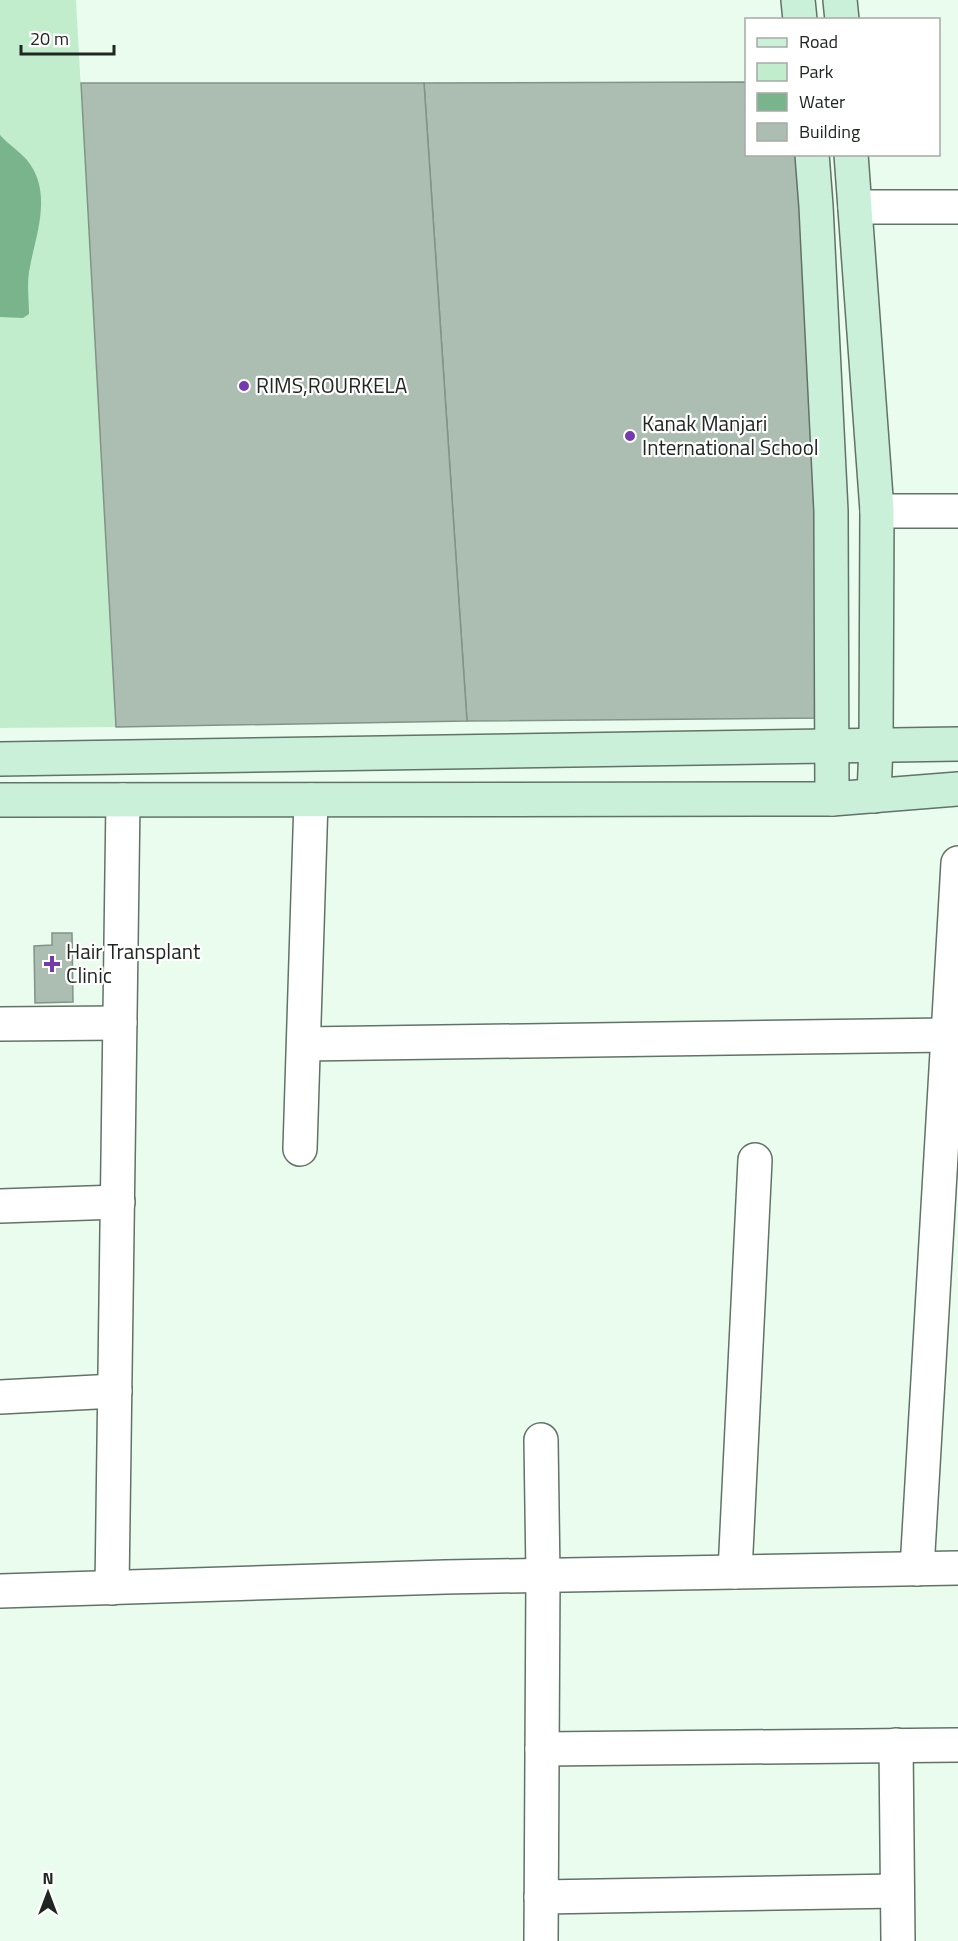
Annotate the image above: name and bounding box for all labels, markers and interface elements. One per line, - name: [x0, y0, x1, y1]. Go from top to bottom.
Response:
- scale bar: [21, 18, 114, 56]
- legend: [745, 18, 940, 156]
- text: 20 m: [30, 25, 69, 52]
- text: Road: [799, 28, 838, 55]
- text: Park: [799, 58, 834, 85]
- text: Water: [799, 88, 845, 115]
- text: Building: [799, 118, 860, 145]
- place label: RIMS,ROURKELA: [256, 369, 408, 401]
- marker: RIMS,ROURKELA: [237, 379, 251, 393]
- place label: Kanak Manjari International School: [642, 407, 819, 463]
- marker: Kanak Manjari International School: [623, 429, 637, 443]
- place label: Hair Transplant Clinic: [66, 935, 201, 991]
- marker: Hair Transplant Clinic: [43, 955, 61, 973]
- north arrow: [18, 1863, 78, 1923]
- text: N: [42, 1866, 54, 1890]

